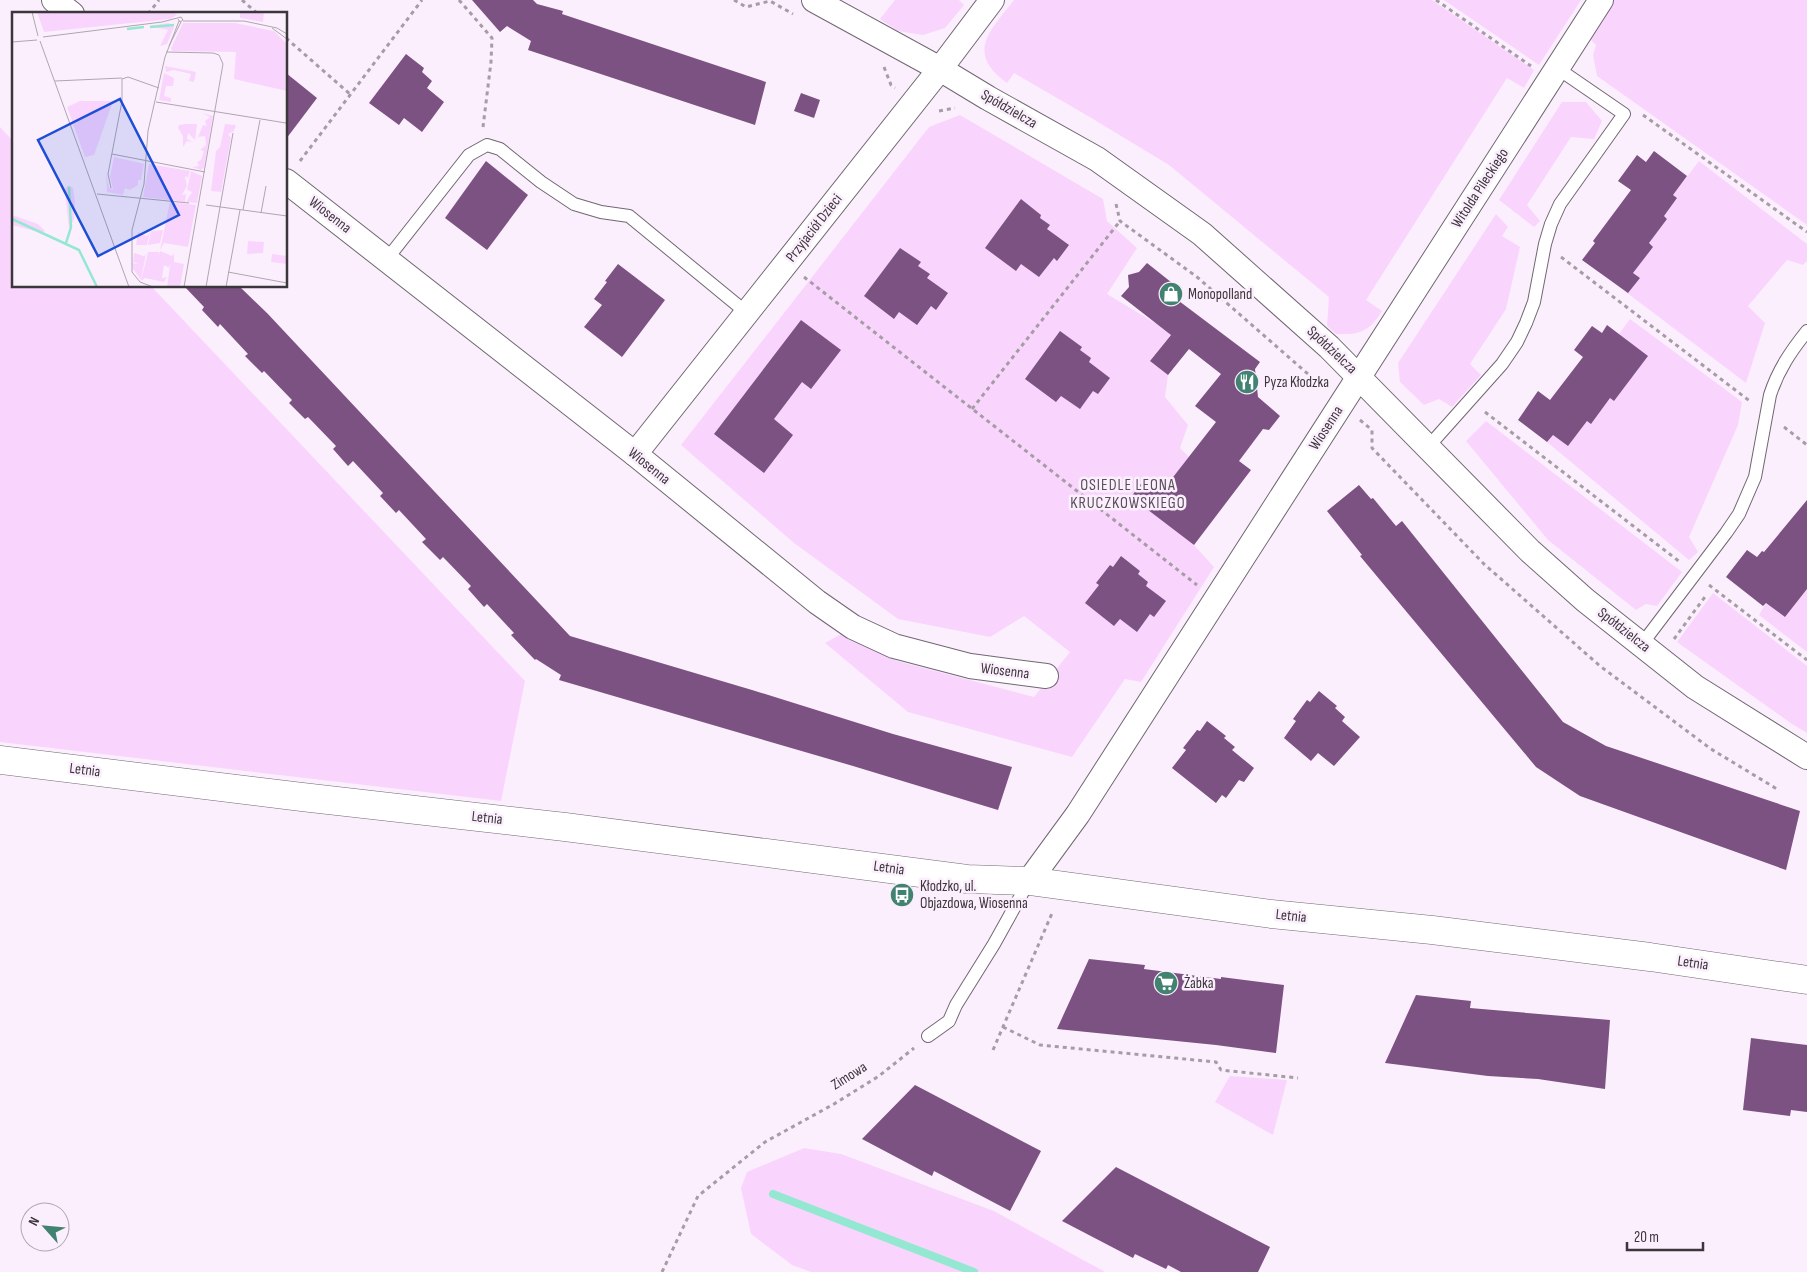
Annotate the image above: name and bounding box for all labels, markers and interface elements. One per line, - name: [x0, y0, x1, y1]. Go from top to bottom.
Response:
- inset map: [12, 12, 288, 288]
- street label: Spółdzielcza: [977, 85, 1041, 133]
- street label: Witolda Pileckiego: [1447, 145, 1513, 231]
- street label: Przyjaciół Dzieci: [782, 190, 847, 266]
- street label: Wiosenna: [305, 192, 355, 238]
- shop icon: Monopolland: [1158, 281, 1184, 307]
- place label: Monopolland: [1188, 285, 1252, 304]
- street label: Spółdzielcza: [1303, 322, 1361, 378]
- restaurant icon: Pyza Kłodzka: [1234, 369, 1260, 395]
- place label: Pyza Kłodzka: [1264, 373, 1329, 392]
- street label: Wiosenna: [1305, 402, 1347, 454]
- street label: Wiosenna: [624, 443, 674, 489]
- district label: OSIEDLE LEONA KRUCZKOWSKIEGO: [1070, 476, 1186, 513]
- street label: Spółdzielcza: [1594, 603, 1654, 657]
- street label: Wiosenna: [980, 659, 1031, 683]
- street label: Letnia: [68, 759, 102, 781]
- street label: Letnia: [471, 807, 504, 829]
- street label: Letnia: [872, 856, 906, 880]
- place label: Kłodzko, ul. Objazdowa, Wiosenna: [920, 877, 1028, 913]
- bus stop icon: Kłodzko, ul. Objazdowa, Wiosenna: [889, 882, 915, 908]
- street label: Letnia: [1275, 905, 1308, 927]
- street label: Letnia: [1676, 951, 1710, 975]
- supermarket icon: Żabka: [1153, 970, 1179, 996]
- place label: Żabka: [1184, 974, 1214, 993]
- street label: Zimowa: [828, 1058, 871, 1094]
- north arrow: [20, 1202, 70, 1252]
- text: N: [25, 1214, 43, 1229]
- scale bar: [1627, 1220, 1703, 1252]
- text: 20 m: [1634, 1228, 1659, 1247]

